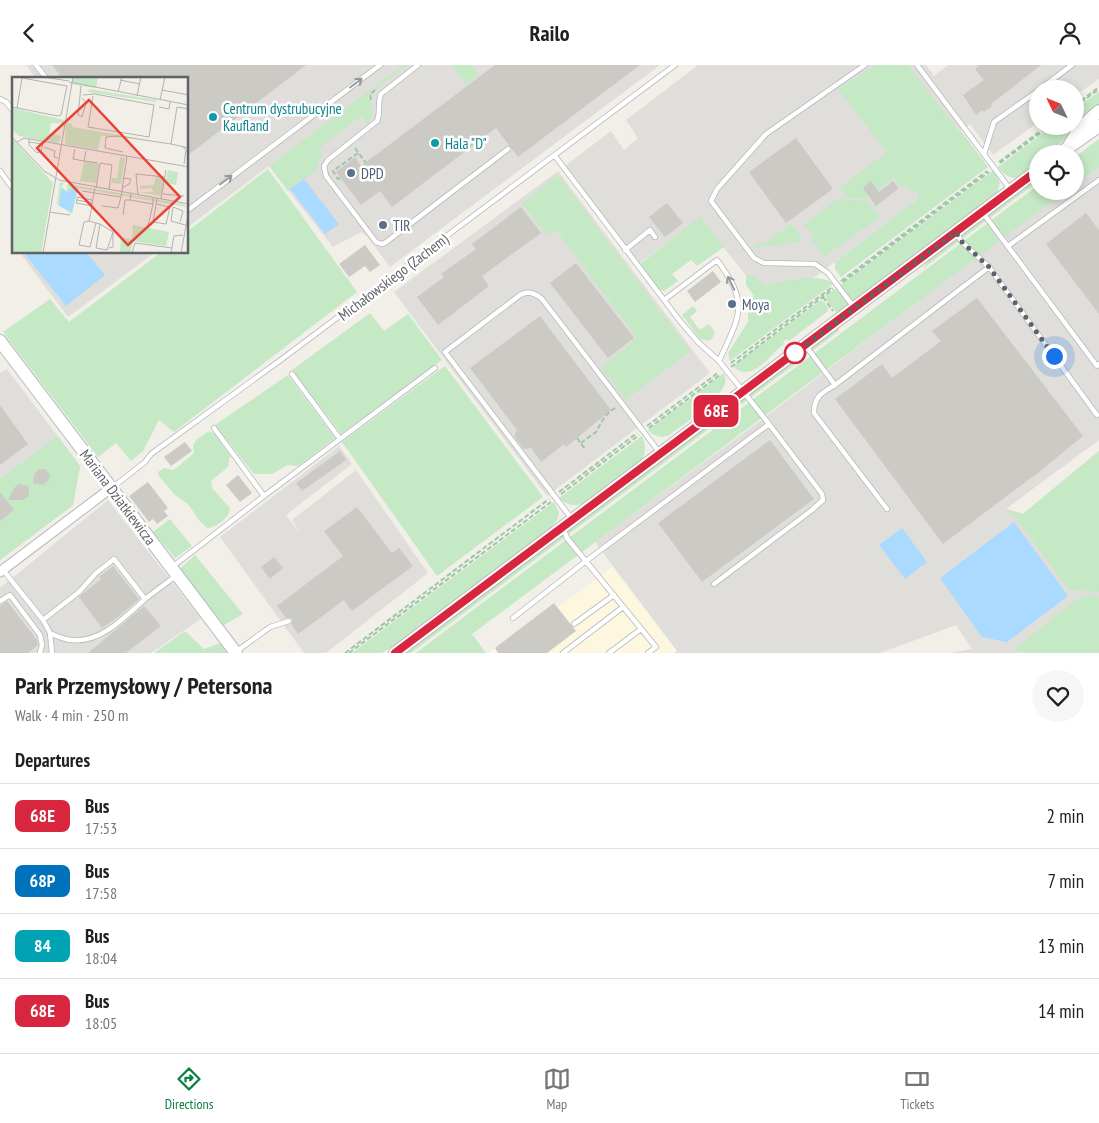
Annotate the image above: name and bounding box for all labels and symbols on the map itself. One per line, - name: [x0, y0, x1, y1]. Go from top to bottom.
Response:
- inset map: [12, 77, 189, 254]
- one-way arrow: [349, 78, 363, 88]
- north arrow: [1029, 80, 1084, 135]
- place label: Centrum dystrubucyjne Kaufland: [223, 99, 342, 135]
- marker: Centrum dystrubucyjne Kaufland: [207, 111, 219, 123]
- place label: Hala "D": [445, 134, 487, 153]
- marker: Hala "D": [429, 137, 441, 149]
- place label: DPD: [361, 164, 384, 183]
- marker: DPD: [345, 167, 357, 179]
- one-way arrow: [219, 175, 232, 186]
- place label: TIR: [393, 216, 410, 235]
- marker: TIR: [377, 219, 389, 231]
- street label: Michałowskiego (Zachem): [334, 229, 452, 325]
- one-way arrow: [726, 275, 736, 290]
- place label: Moya: [742, 295, 770, 314]
- marker: Moya: [726, 298, 738, 310]
- unlabelled marker: [784, 342, 806, 364]
- your location: [1042, 344, 1067, 369]
- line badge: 68E: [687, 395, 745, 427]
- street label: Mariana Dziatkiewicza: [76, 445, 160, 549]

